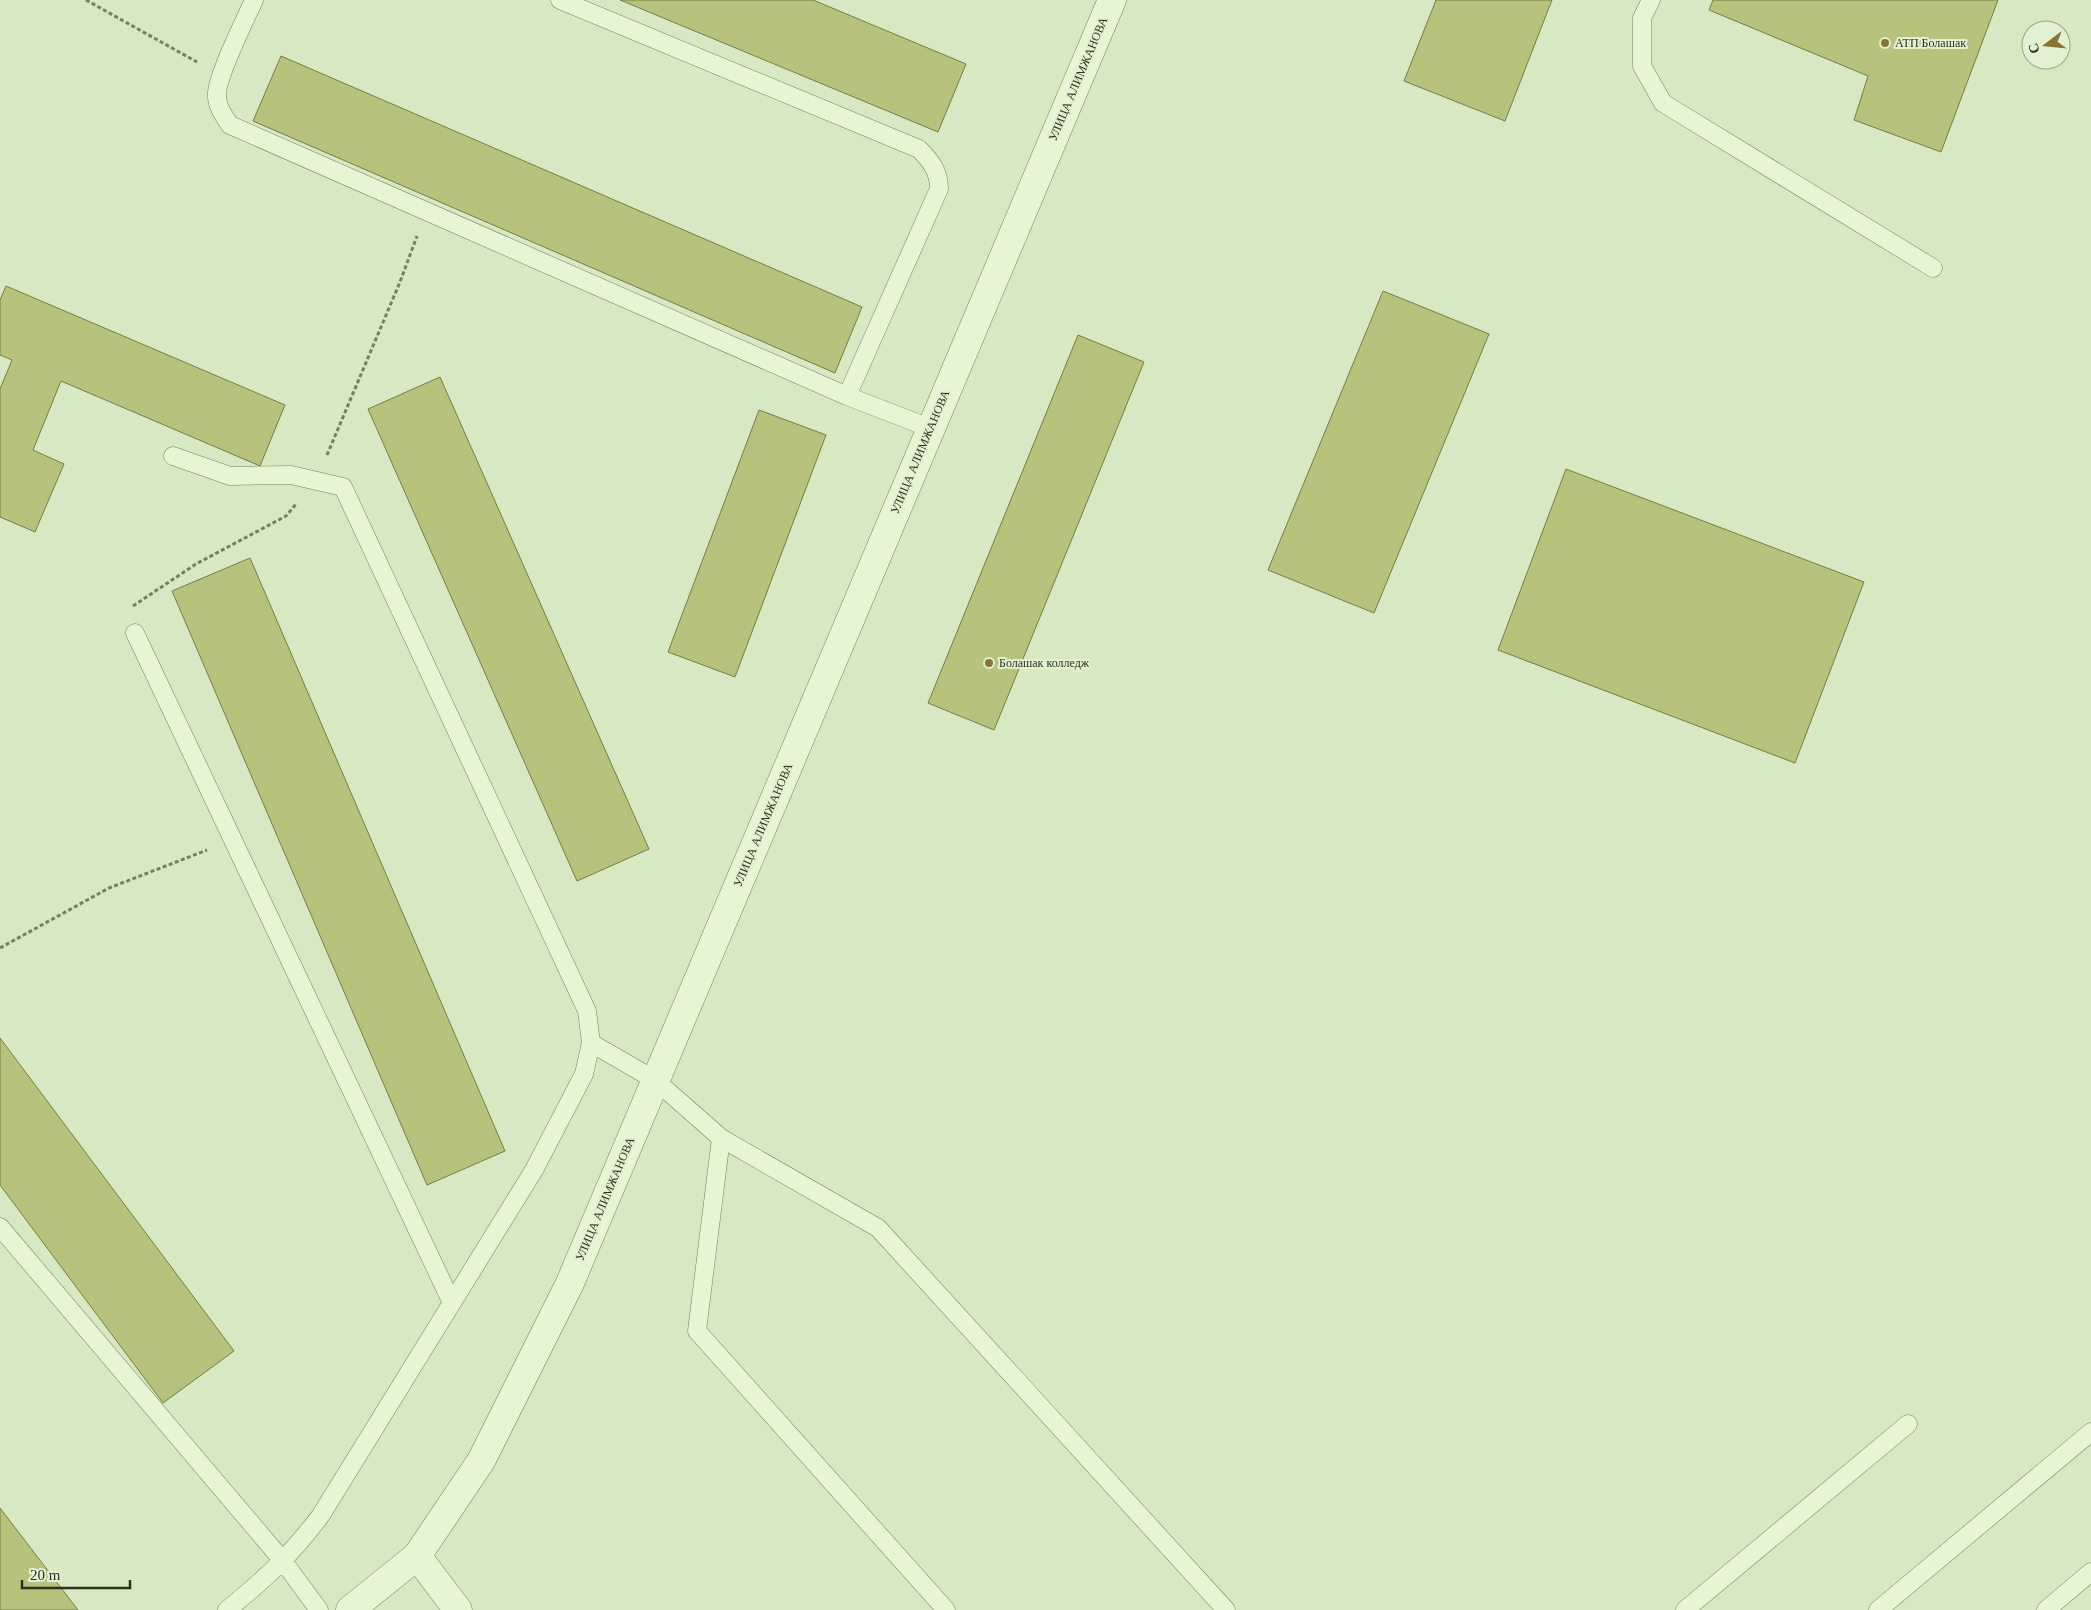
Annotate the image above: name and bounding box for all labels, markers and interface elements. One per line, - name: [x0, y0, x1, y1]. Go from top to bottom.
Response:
- street label: УЛИЦА АЛИМЖАНОВА: [1046, 15, 1111, 143]
- north arrow: [2021, 20, 2071, 70]
- place label: АТП Болашак: [1895, 36, 1966, 50]
- marker: АТП Болашак: [1879, 37, 1891, 49]
- text: С: [2025, 42, 2043, 55]
- street label: УЛИЦА АЛИМЖАНОВА: [888, 388, 953, 516]
- place label: Болашак колледж: [999, 656, 1090, 670]
- marker: Болашак колледж: [983, 657, 995, 669]
- street label: УЛИЦА АЛИМЖАНОВА: [731, 761, 796, 889]
- street label: УЛИЦА АЛИМЖАНОВА: [573, 1135, 638, 1263]
- scale bar: [22, 1558, 130, 1590]
- text: 20 m: [30, 1567, 61, 1583]

